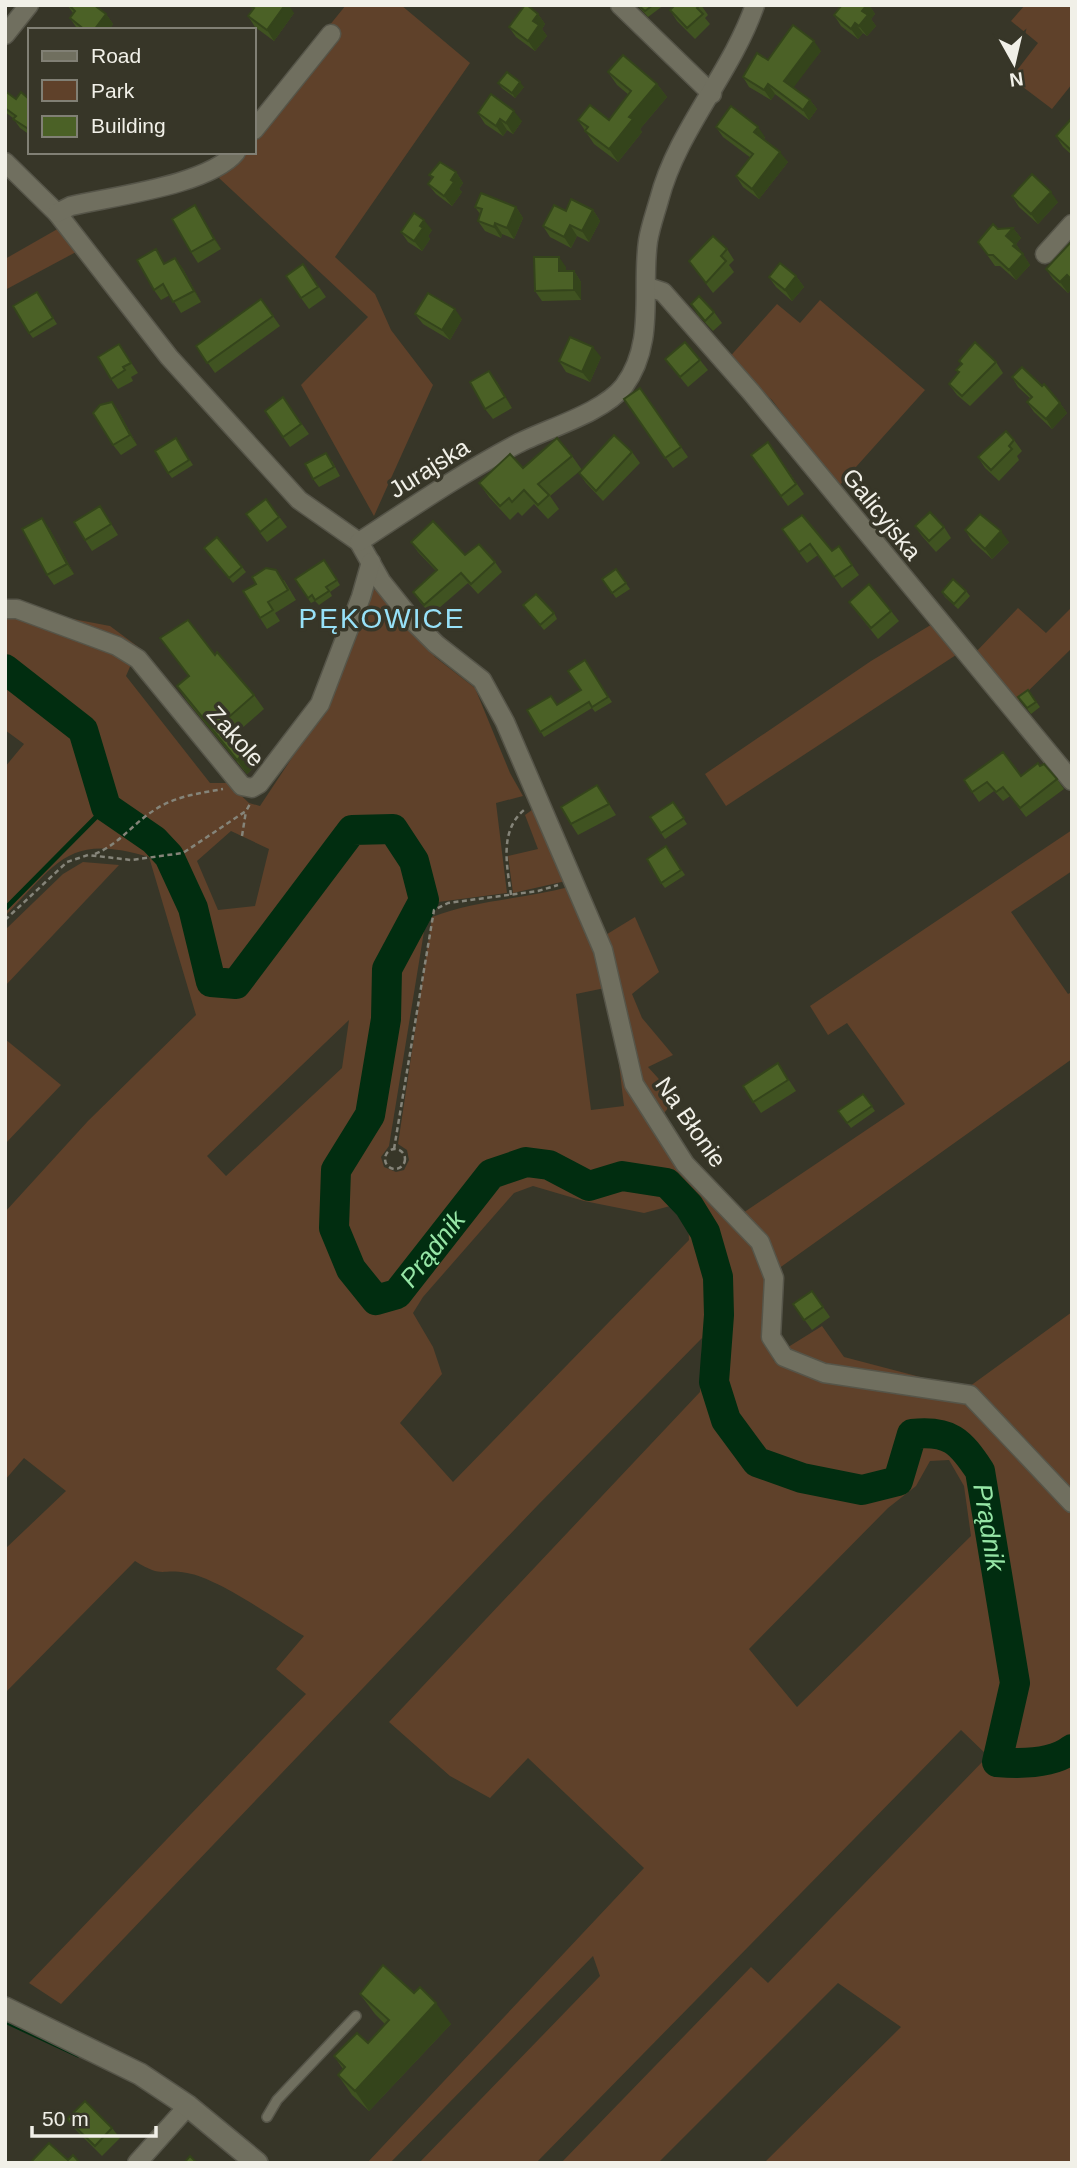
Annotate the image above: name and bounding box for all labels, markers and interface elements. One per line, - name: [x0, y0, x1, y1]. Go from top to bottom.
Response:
- legend: [28, 28, 256, 154]
- north arrow: [979, 28, 1049, 98]
- text: Road: [91, 44, 141, 67]
- text: N: [1008, 68, 1025, 91]
- text: Park: [91, 79, 135, 102]
- text: Building: [91, 114, 166, 137]
- street label: Jurajska: [384, 433, 475, 503]
- street label: Galicyjska: [837, 463, 927, 565]
- district label: PĘKOWICE: [299, 603, 465, 634]
- street label: Zakole: [202, 700, 270, 772]
- street label: Na Błonie: [650, 1072, 732, 1172]
- water label: Prądnik: [393, 1203, 473, 1293]
- water label: Prądnik: [967, 1481, 1012, 1575]
- scale bar: [32, 2094, 156, 2138]
- text: 50 m: [42, 2107, 89, 2130]

